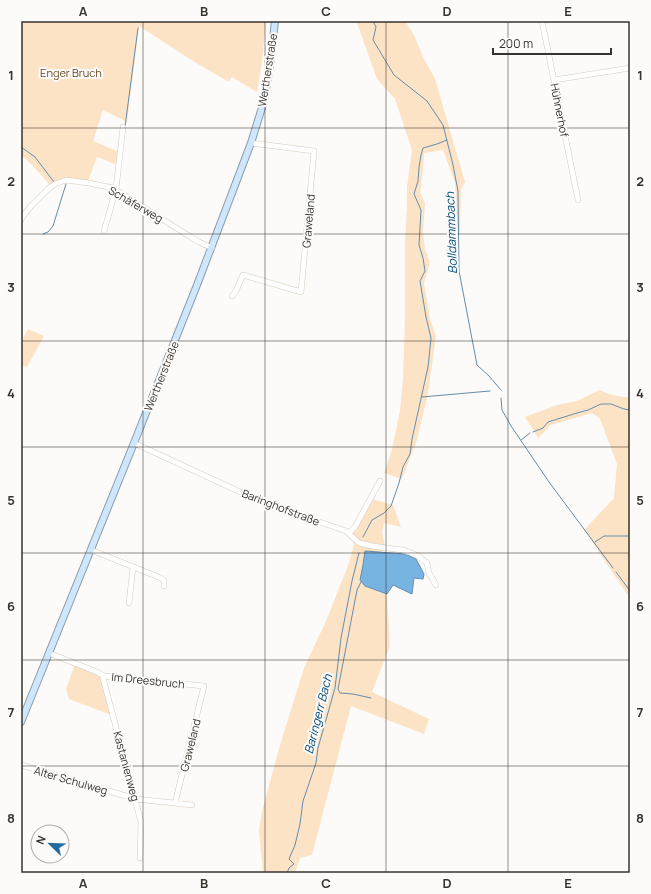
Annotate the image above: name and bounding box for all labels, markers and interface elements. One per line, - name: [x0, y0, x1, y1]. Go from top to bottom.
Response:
- text: A: [79, 2, 88, 20]
- text: B: [200, 2, 208, 20]
- text: C: [321, 2, 331, 20]
- text: D: [442, 2, 452, 20]
- text: E: [564, 2, 572, 20]
- scale bar: [493, 30, 611, 56]
- street label: Wertherstraße: [254, 32, 280, 108]
- text: 200 m: [499, 35, 533, 52]
- park label: Enger Bruch: [40, 65, 102, 80]
- text: 1: [8, 66, 14, 84]
- text: 1: [637, 66, 643, 84]
- street label: Hühnerhof: [547, 82, 573, 138]
- text: 2: [7, 172, 15, 190]
- text: 2: [636, 172, 644, 190]
- street label: Schäferweg: [106, 182, 166, 226]
- water label: Bolldammbach: [441, 191, 461, 274]
- street label: Graweland: [298, 194, 318, 248]
- text: 3: [7, 278, 15, 296]
- text: 3: [636, 278, 644, 296]
- street label: Wertherstraße: [140, 338, 182, 413]
- text: 4: [7, 384, 15, 402]
- text: 4: [636, 384, 644, 402]
- street label: Baringhofstraße: [240, 485, 323, 529]
- text: 5: [7, 491, 15, 509]
- text: 5: [636, 491, 644, 509]
- text: 6: [7, 597, 15, 615]
- text: 6: [636, 597, 644, 615]
- street label: Im Dreesbruch: [111, 669, 185, 691]
- water label: Baringerr Bach: [300, 672, 336, 755]
- text: 7: [8, 703, 15, 721]
- text: 7: [637, 703, 644, 721]
- street label: Graweland: [176, 717, 204, 773]
- street label: Kastanienweg: [110, 729, 144, 803]
- street label: Alter Schulweg: [32, 762, 110, 798]
- text: 8: [7, 809, 15, 827]
- text: 8: [636, 809, 644, 827]
- north arrow: [30, 824, 70, 864]
- text: N: [32, 833, 49, 846]
- text: A: [79, 874, 88, 892]
- text: B: [200, 874, 208, 892]
- text: C: [321, 874, 331, 892]
- text: D: [442, 874, 452, 892]
- text: E: [564, 874, 572, 892]

